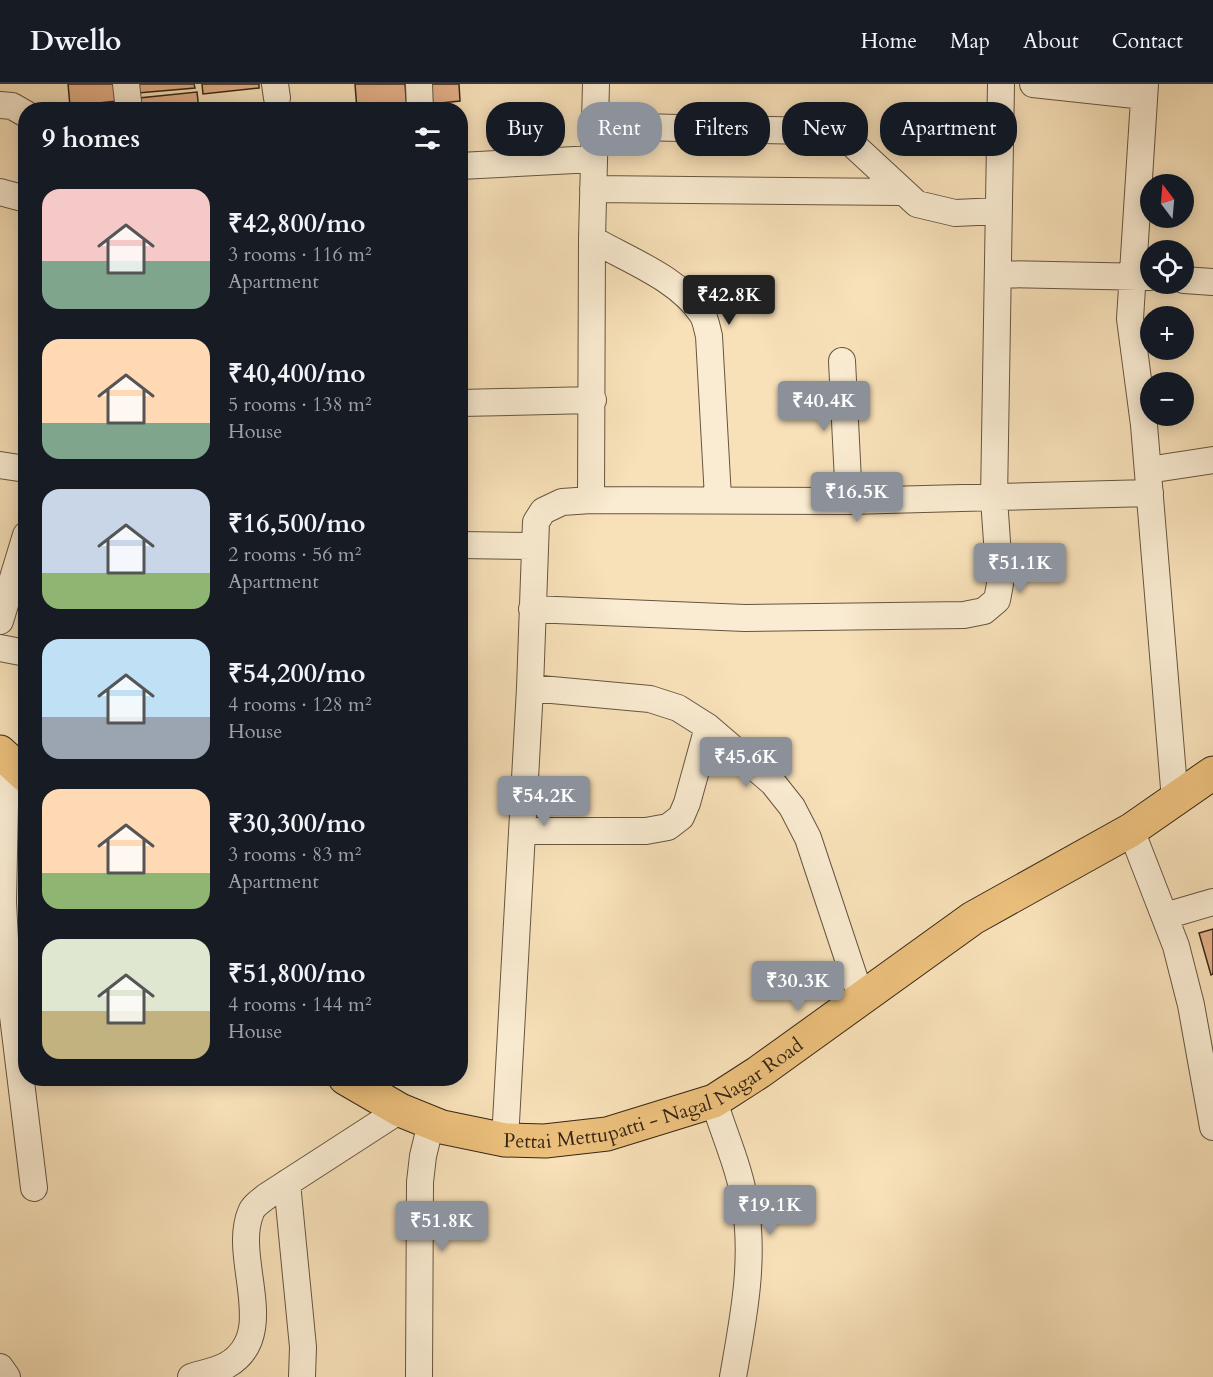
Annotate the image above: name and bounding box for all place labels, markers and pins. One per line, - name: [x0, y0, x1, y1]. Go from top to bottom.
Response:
- pin: ₹42.8K: [680, 275, 778, 326]
- pin: ₹40.4K: [775, 381, 873, 432]
- pin: ₹16.5K: [808, 472, 906, 523]
- pin: ₹51.1K: [971, 543, 1069, 594]
- pin: ₹45.6K: [697, 737, 795, 788]
- pin: ₹54.2K: [495, 776, 593, 827]
- pin: ₹30.3K: [749, 961, 847, 1012]
- pin: ₹19.1K: [721, 1185, 819, 1236]
- pin: ₹51.8K: [393, 1201, 491, 1252]

